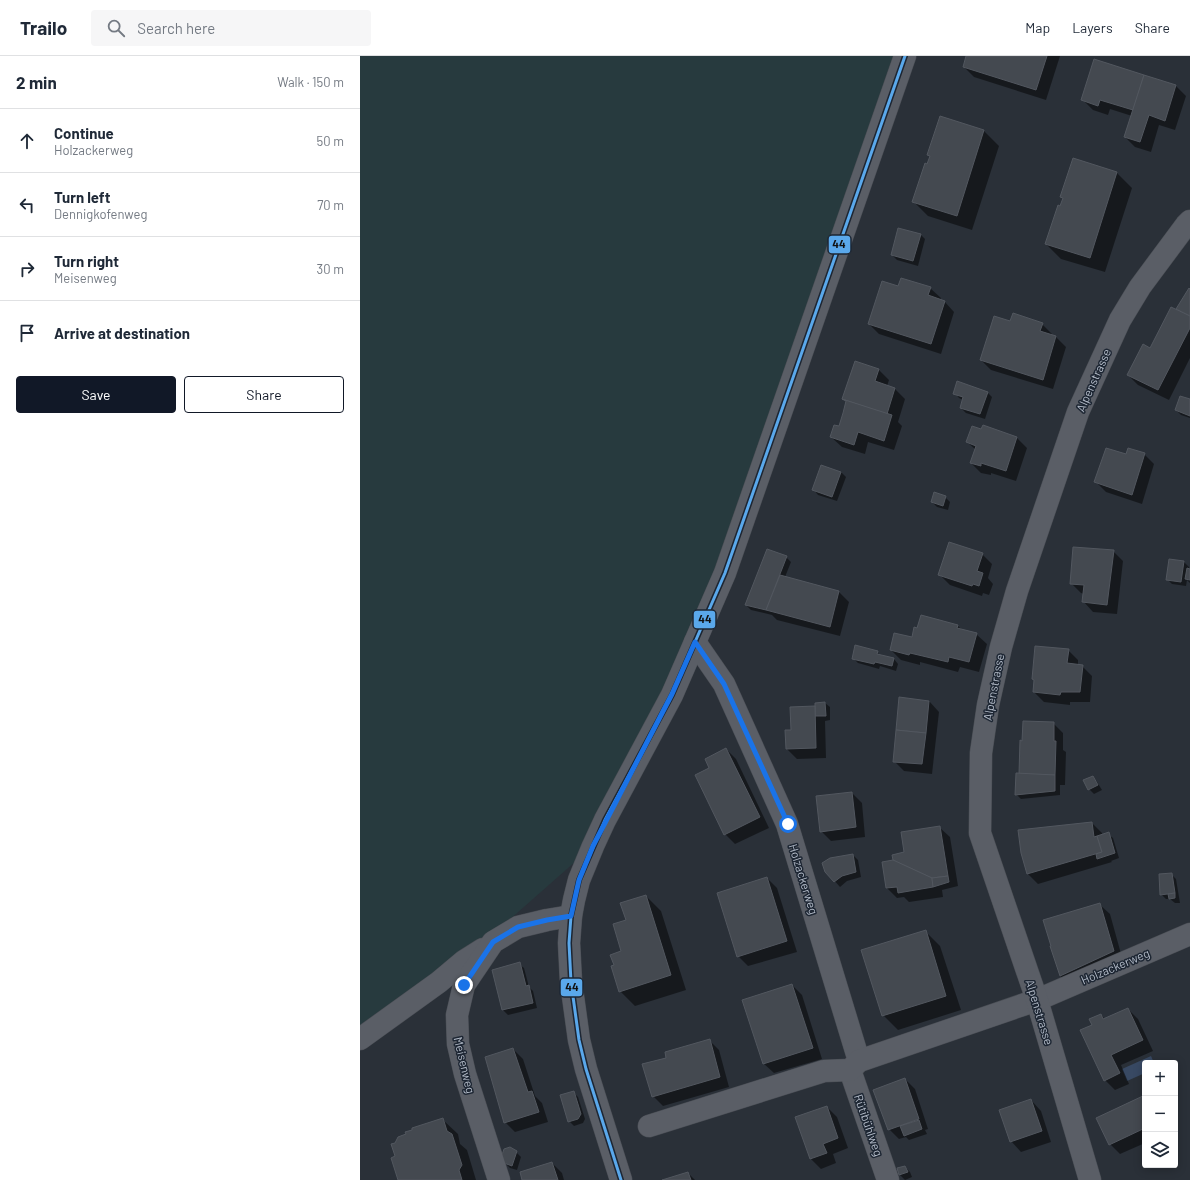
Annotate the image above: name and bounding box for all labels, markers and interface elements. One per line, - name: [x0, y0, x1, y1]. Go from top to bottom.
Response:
- search box: [91, 10, 371, 46]
- text: Trailo: [20, 16, 67, 39]
- icon: search: [105, 17, 127, 39]
- text: Search here: [137, 19, 215, 37]
- text: Map: [1025, 19, 1050, 36]
- text: Layers: [1072, 19, 1113, 36]
- text: Share: [1135, 19, 1170, 36]
- text: 2 min: [16, 72, 57, 92]
- text: Walk · 150 m: [277, 74, 344, 90]
- text: Continue: [54, 124, 114, 142]
- icon: ahead: [16, 130, 38, 152]
- text: 50 m: [317, 133, 344, 149]
- text: Holzackerweg: [54, 142, 133, 158]
- text: Turn left: [54, 188, 110, 206]
- icon: left: [16, 194, 38, 216]
- text: 70 m: [317, 197, 344, 213]
- text: Dennigkofenweg: [54, 206, 147, 222]
- line badge: 44: [828, 235, 851, 254]
- text: 44: [832, 237, 846, 250]
- text: Turn right: [54, 252, 119, 270]
- icon: right: [16, 258, 38, 280]
- text: 30 m: [317, 261, 344, 277]
- text: Meisenweg: [54, 270, 117, 286]
- icon: arrive: [16, 322, 38, 344]
- text: Arrive at destination: [54, 324, 190, 342]
- street label: Alpenstrasse: [1073, 346, 1113, 414]
- button: Save: [16, 376, 176, 413]
- button: Share: [184, 376, 344, 413]
- line badge: 44: [693, 610, 716, 629]
- text: 44: [698, 612, 712, 625]
- street label: Alpenstrasse: [980, 652, 1006, 722]
- route start: [779, 815, 797, 833]
- street label: Holzackerweg: [787, 842, 821, 916]
- street label: Holzackerweg: [1079, 945, 1151, 987]
- route end: [455, 976, 473, 994]
- line badge: 44: [560, 978, 583, 997]
- street label: Alpenstrasse: [1023, 978, 1057, 1046]
- text: 44: [565, 980, 579, 993]
- street label: Meisenweg: [452, 1035, 478, 1095]
- map controls: [1142, 1060, 1178, 1168]
- button: +: [1142, 1060, 1178, 1096]
- street label: Rütibühlweg: [852, 1092, 886, 1158]
- button: −: [1142, 1096, 1178, 1132]
- button: layers: [1142, 1132, 1178, 1168]

